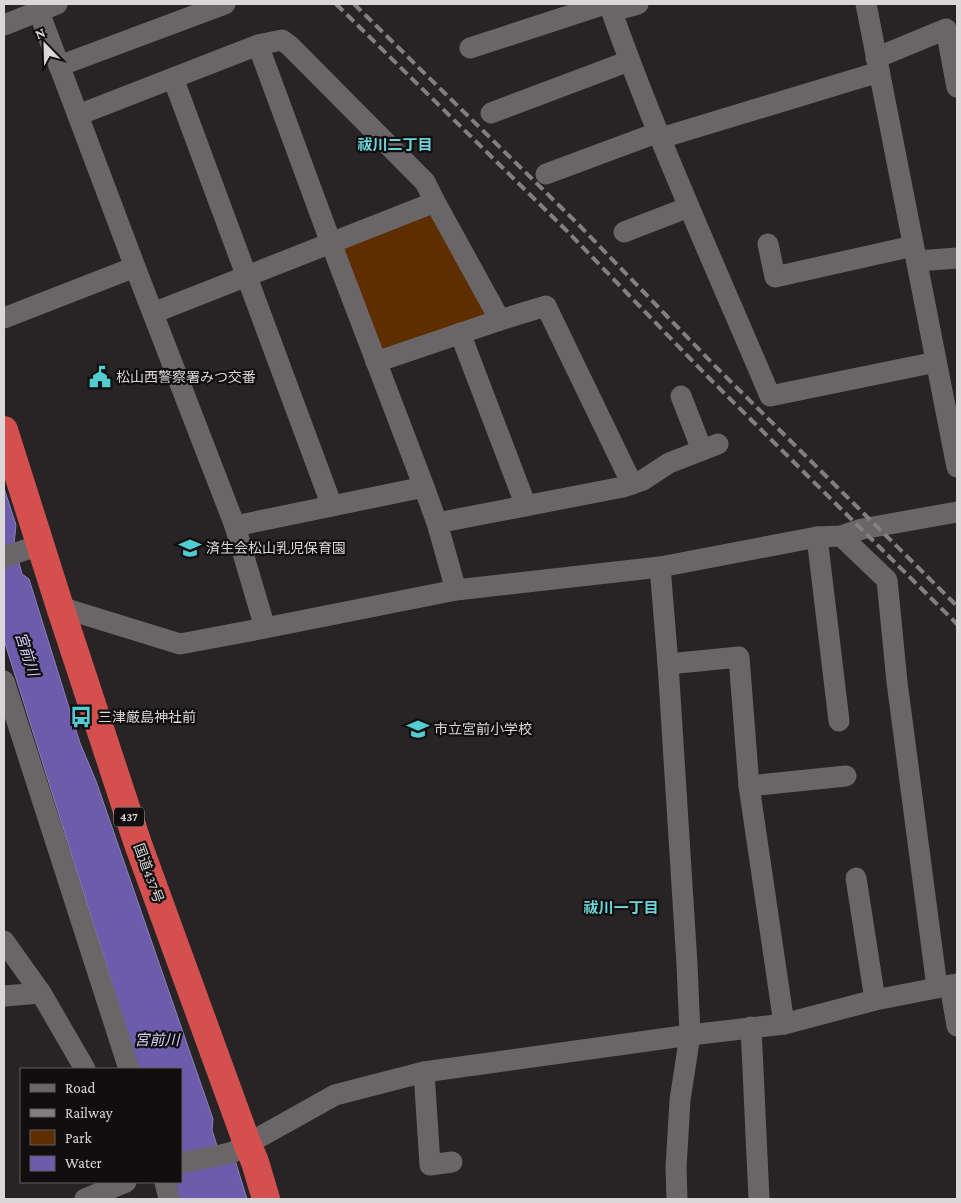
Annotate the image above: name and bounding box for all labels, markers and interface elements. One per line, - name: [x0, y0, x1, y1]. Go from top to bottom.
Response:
- north arrow: [20, 20, 70, 70]
- text: N: [32, 24, 48, 42]
- district label: 祓川二丁目: [357, 136, 433, 153]
- public building icon: 松山西警察署みつ交番: [87, 364, 113, 390]
- place label: 松山西警察署みつ交番: [116, 369, 256, 385]
- school or university icon: 済生会松山乳児保育園: [177, 535, 203, 561]
- place label: 済生会松山乳児保育園: [206, 540, 346, 556]
- water label: 宮前川: [12, 630, 42, 680]
- bus stop icon: 三津厳島神社前: [68, 704, 94, 730]
- place label: 三津厳島神社前: [98, 709, 196, 725]
- school or university icon: 市立宮前小学校: [405, 716, 431, 742]
- place label: 市立宮前小学校: [434, 721, 532, 737]
- road number: 437: [114, 808, 144, 826]
- street label: 国道437号: [131, 841, 167, 905]
- district label: 祓川一丁目: [583, 899, 659, 916]
- water label: 宮前川: [134, 1032, 181, 1048]
- legend: [20, 1068, 182, 1183]
- text: Road: [65, 1080, 96, 1096]
- text: Railway: [65, 1105, 113, 1122]
- text: Park: [65, 1130, 92, 1146]
- text: Water: [65, 1155, 102, 1171]

